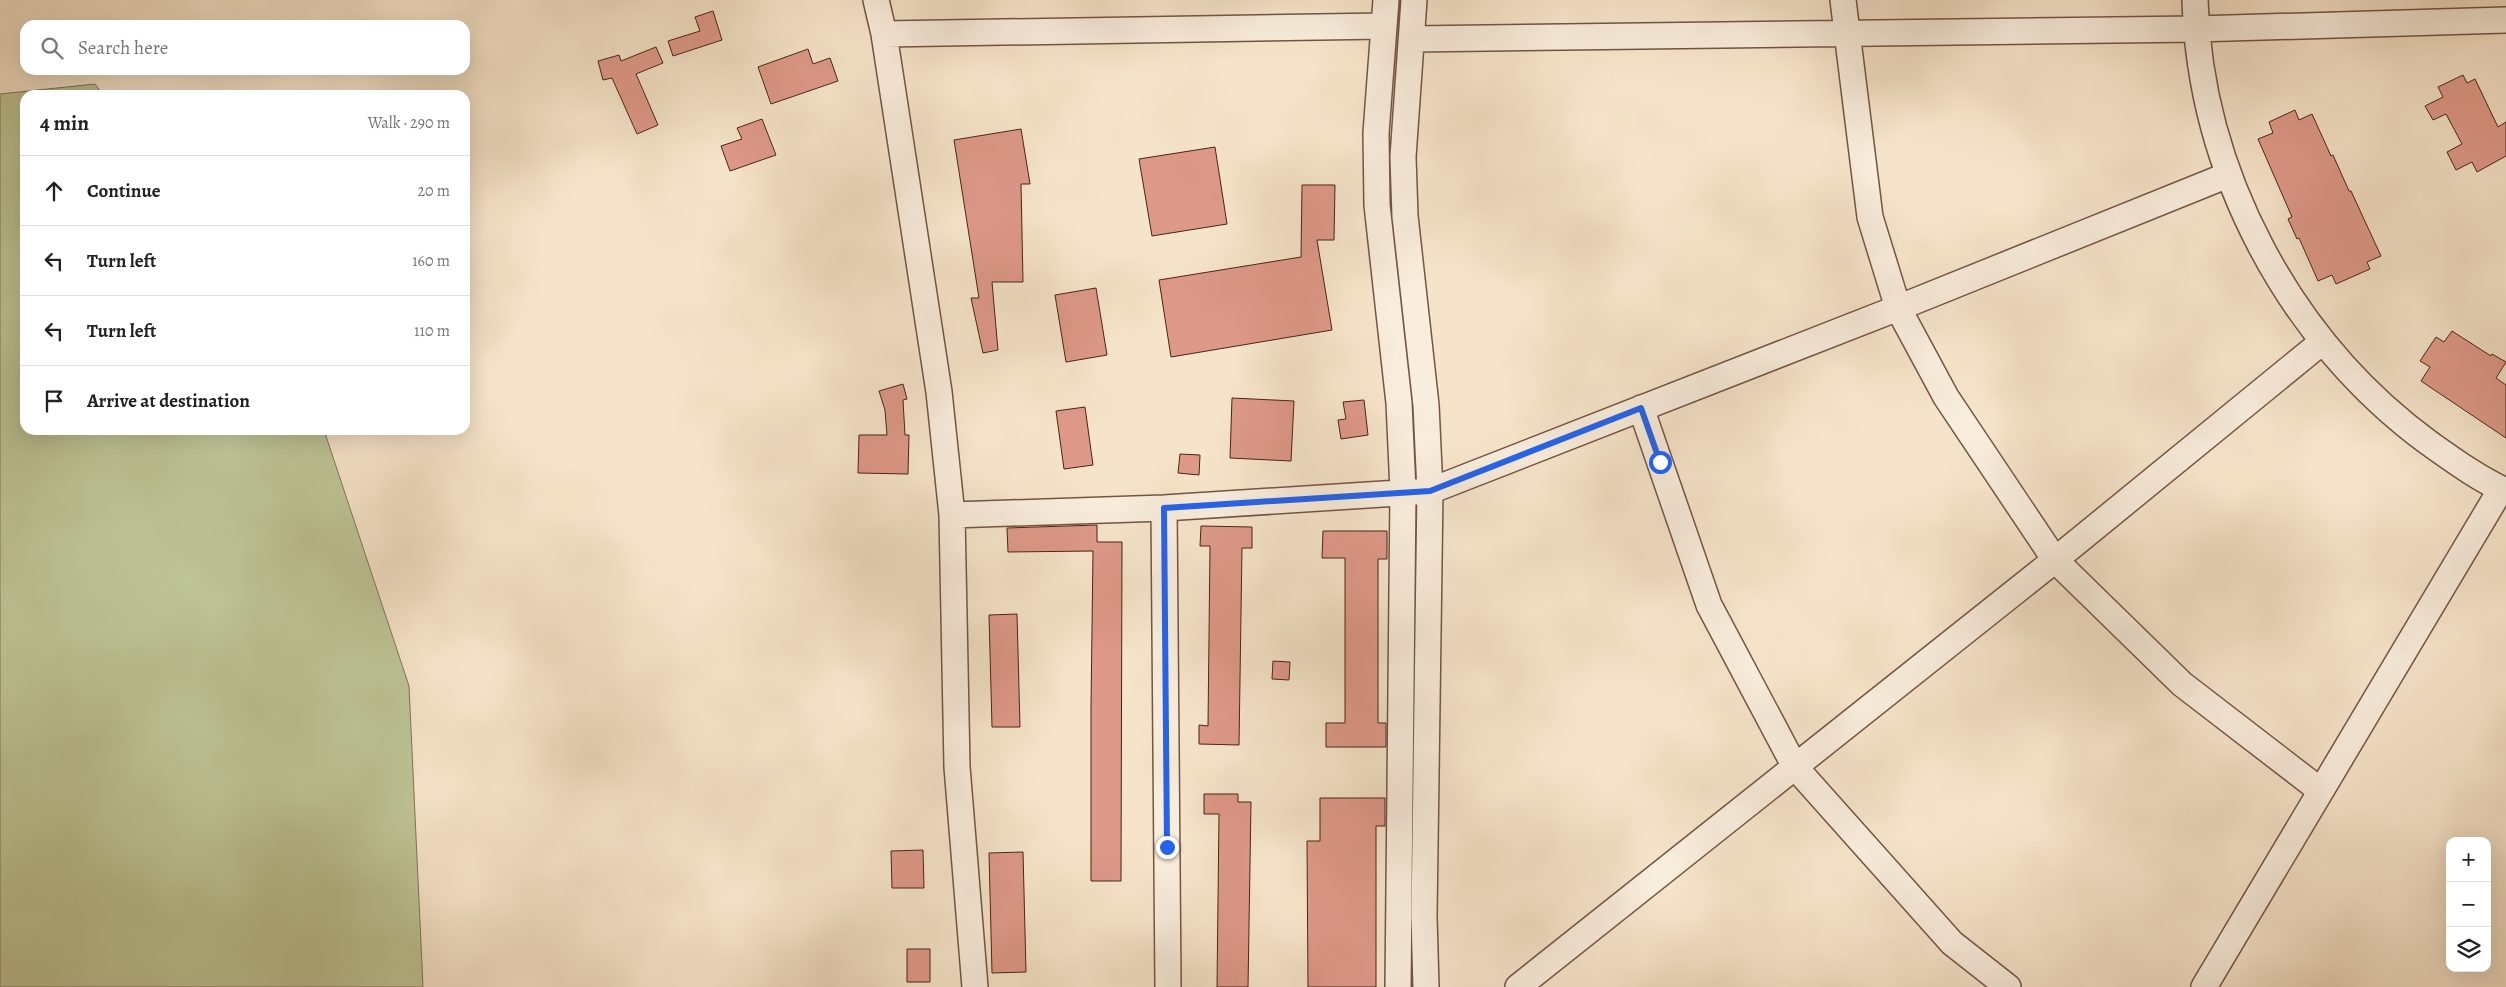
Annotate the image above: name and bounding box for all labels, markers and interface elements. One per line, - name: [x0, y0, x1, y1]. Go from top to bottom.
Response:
- search box: [20, 20, 470, 75]
- icon: search: [38, 34, 66, 62]
- text: Search here: [78, 35, 168, 61]
- text: 4 min: [40, 109, 89, 137]
- text: Walk · 290 m: [368, 112, 450, 134]
- icon: ahead: [40, 177, 68, 205]
- text: Continue: [87, 178, 161, 204]
- text: 20 m: [417, 180, 450, 202]
- icon: left: [40, 247, 68, 275]
- text: Turn left: [87, 248, 156, 274]
- text: 160 m: [412, 250, 450, 272]
- icon: left: [40, 317, 68, 345]
- text: Turn left: [87, 318, 156, 344]
- text: 110 m: [414, 320, 450, 342]
- icon: arrive: [40, 387, 68, 415]
- text: Arrive at destination: [87, 388, 250, 414]
- route start: [1649, 451, 1672, 474]
- route end: [1156, 836, 1179, 859]
- map controls: [2446, 837, 2491, 972]
- button: +: [2446, 837, 2491, 882]
- button: −: [2446, 882, 2491, 927]
- button: layers: [2446, 927, 2491, 972]

